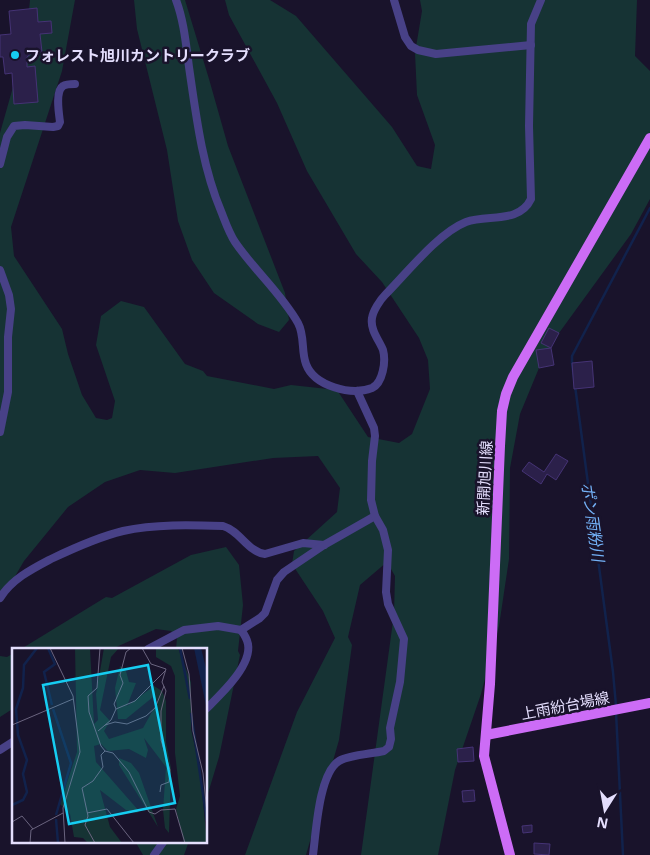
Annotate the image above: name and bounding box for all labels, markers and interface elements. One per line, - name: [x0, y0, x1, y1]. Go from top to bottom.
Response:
- place label: フォレスト旭川カントリークラブ: [25, 45, 250, 65]
- marker: フォレスト旭川カントリークラブ: [9, 49, 21, 61]
- street label: 新開旭川線: [472, 440, 496, 516]
- water label: ポン雨粉川: [577, 481, 610, 565]
- inset map: [12, 648, 208, 842]
- street label: 上雨紛台場線: [519, 687, 611, 723]
- north arrow: [580, 785, 630, 835]
- text: N: [595, 813, 610, 834]

